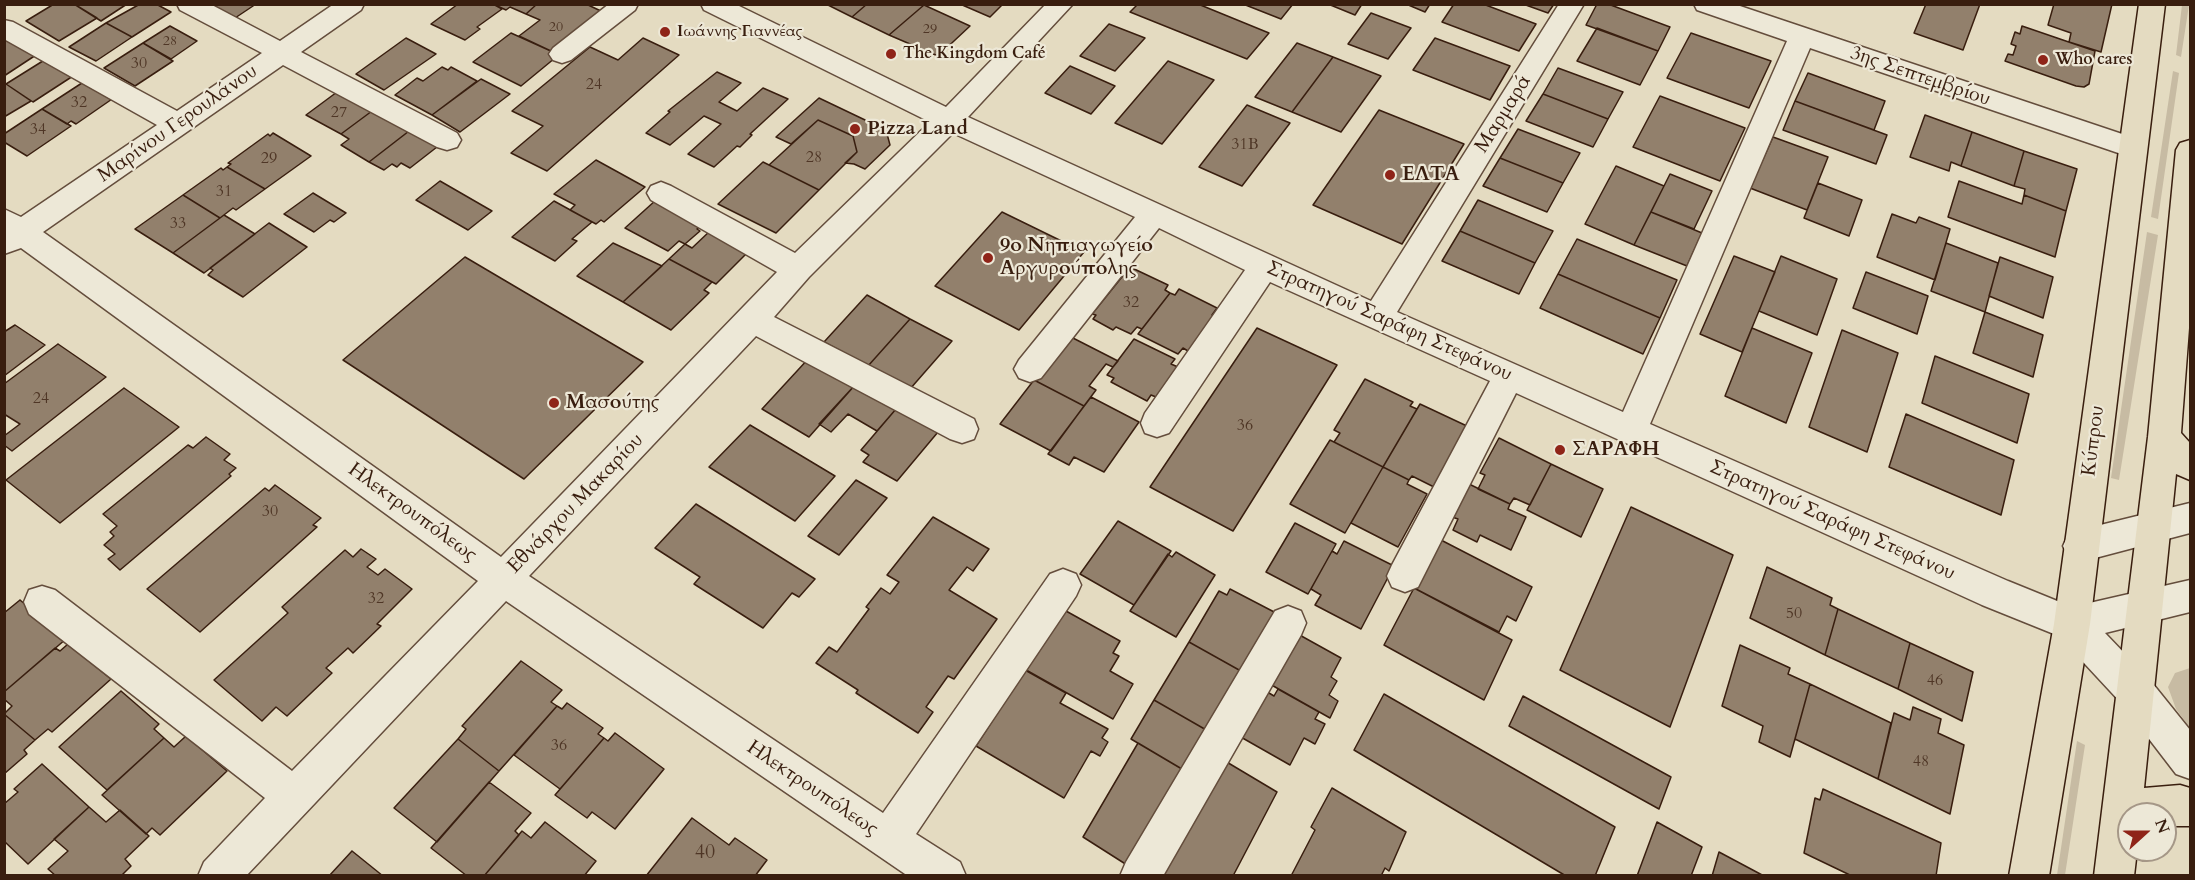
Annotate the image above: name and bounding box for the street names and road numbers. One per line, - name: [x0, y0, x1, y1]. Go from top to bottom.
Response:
- street label: 3ης Σεπτεμβρίου: [1847, 42, 1993, 112]
- street label: Μαρίνου Γερουλάνου: [94, 60, 262, 188]
- street label: Μαρμαρά: [1470, 70, 1538, 158]
- street label: Στρατηγού Σαράφη Στεφάνου: [1262, 257, 1516, 387]
- street label: Κύπρου: [2078, 404, 2110, 478]
- street label: Εθνάρχου Μακαρίου: [503, 429, 649, 579]
- street label: Στρατηγού Σαράφη Στεφάνου: [1705, 456, 1959, 586]
- street label: Ηλεκτρουπόλεως: [343, 458, 481, 568]
- street label: Ηλεκτρουπόλεως: [742, 736, 882, 842]

